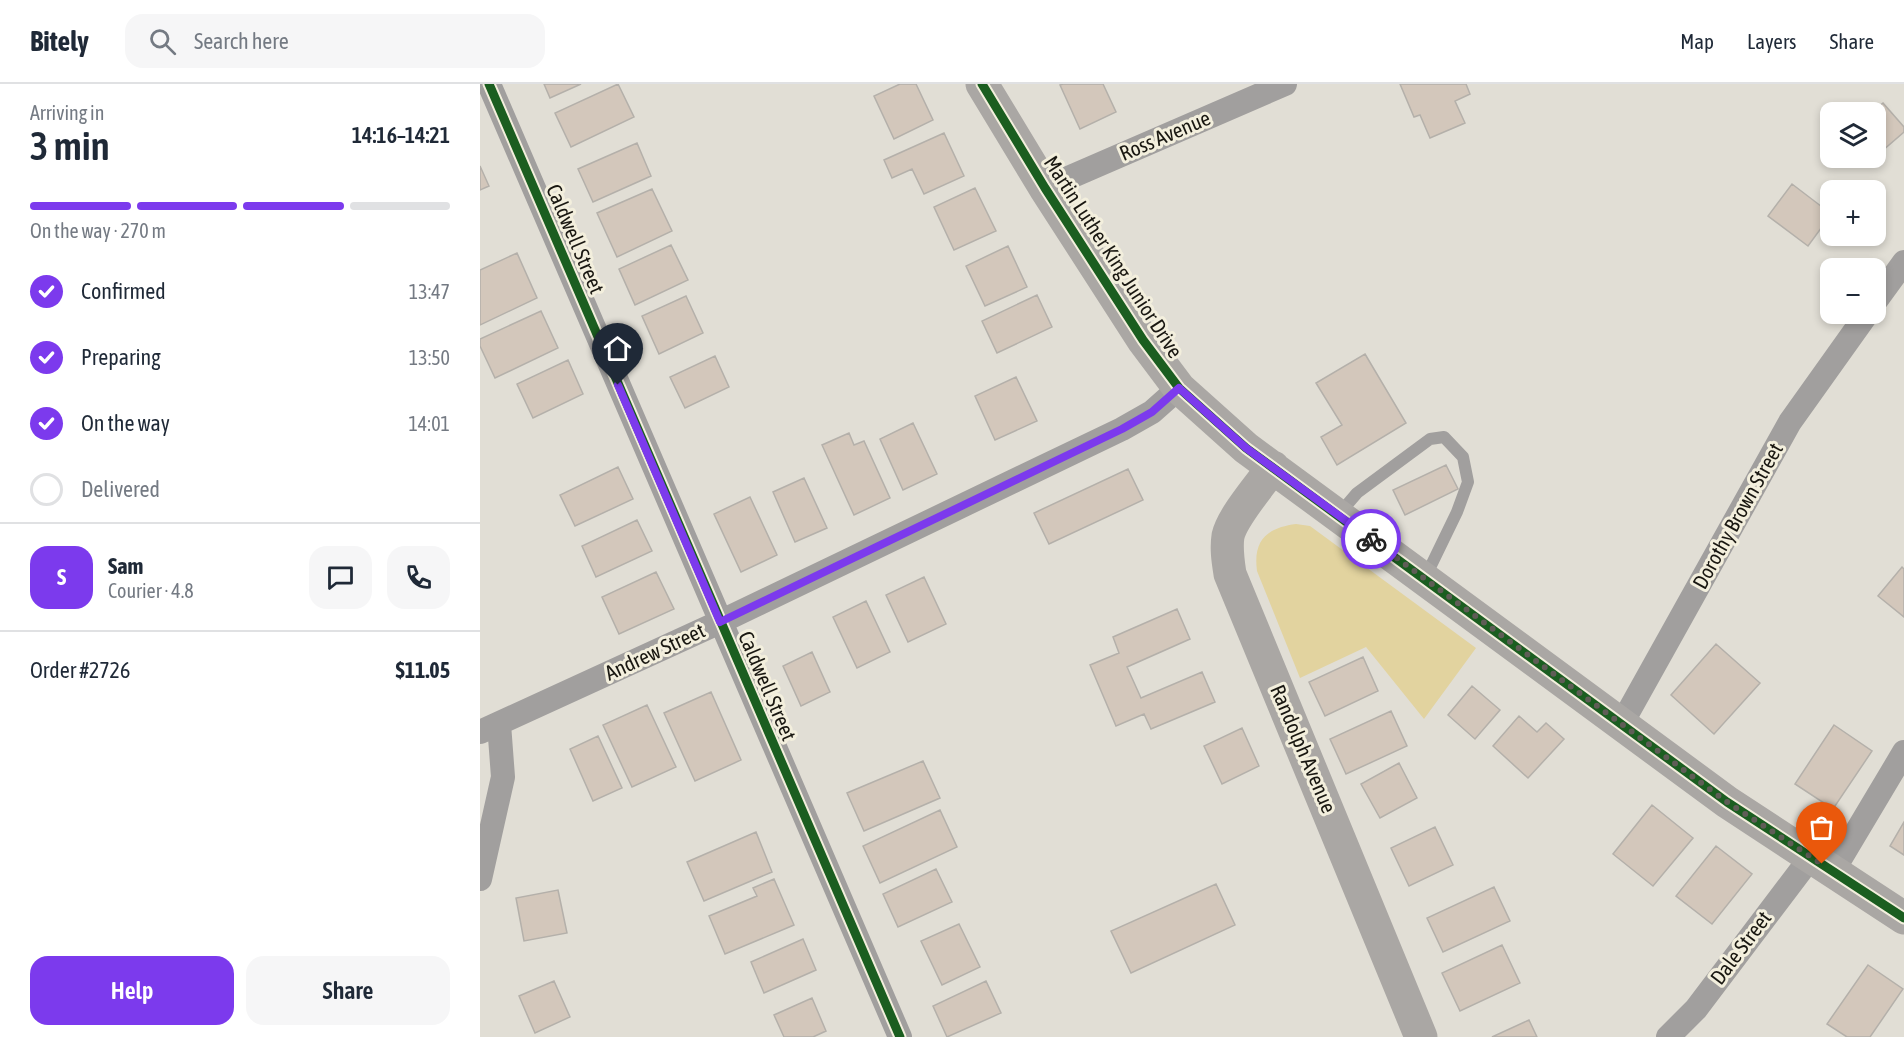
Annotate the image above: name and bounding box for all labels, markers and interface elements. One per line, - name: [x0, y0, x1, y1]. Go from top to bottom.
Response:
- search box: [125, 14, 545, 68]
- text: Bitely: [30, 25, 89, 57]
- icon: search: [146, 25, 179, 58]
- text: Search here: [194, 28, 289, 54]
- text: Map: [1680, 29, 1714, 53]
- text: Layers: [1747, 29, 1797, 53]
- text: Share: [1830, 29, 1874, 53]
- text: Arriving in: [30, 101, 104, 124]
- map controls: [1820, 102, 1886, 324]
- button: layers: [1820, 102, 1886, 168]
- street label: Ross Avenue: [1116, 105, 1214, 165]
- text: 14:16–14:21: [352, 122, 450, 148]
- text: 3 min: [30, 124, 110, 168]
- street label: Martin Luther King Junior Drive: [1040, 151, 1188, 362]
- street label: Caldwell Street: [542, 180, 610, 297]
- button: +: [1820, 180, 1886, 246]
- text: On the way · 270 m: [30, 219, 166, 242]
- button: −: [1820, 258, 1886, 324]
- icon: check: [30, 275, 63, 308]
- text: Confirmed: [81, 278, 166, 304]
- text: 13:47: [409, 280, 450, 303]
- pin: [592, 323, 643, 385]
- icon: home: [601, 332, 634, 365]
- icon: check: [30, 341, 63, 374]
- text: Preparing: [81, 344, 161, 370]
- text: 13:50: [409, 346, 450, 369]
- icon: check: [30, 407, 63, 440]
- text: On the way: [81, 410, 170, 436]
- text: 14:01: [408, 412, 450, 435]
- street label: Dorothy Brown Street: [1687, 438, 1787, 593]
- text: Delivered: [81, 476, 160, 502]
- courier: [1341, 509, 1401, 569]
- icon: bike: [1355, 523, 1388, 556]
- button: chat: [309, 546, 372, 609]
- button: phone: [387, 546, 450, 609]
- text: Sam: [108, 553, 143, 579]
- text: S: [57, 564, 66, 590]
- text: Courier · 4.8: [108, 579, 194, 602]
- street label: Andrew Street: [601, 618, 708, 685]
- street label: Caldwell Street: [734, 627, 802, 744]
- text: Order #2726: [30, 657, 130, 683]
- text: $11.05: [395, 657, 450, 683]
- street label: Randolph Avenue: [1266, 681, 1342, 816]
- pin: [1796, 802, 1847, 864]
- icon: bag: [1805, 811, 1838, 844]
- street label: Dale Street: [1705, 906, 1775, 989]
- button: Help: [30, 956, 234, 1025]
- button: Share: [246, 956, 450, 1025]

